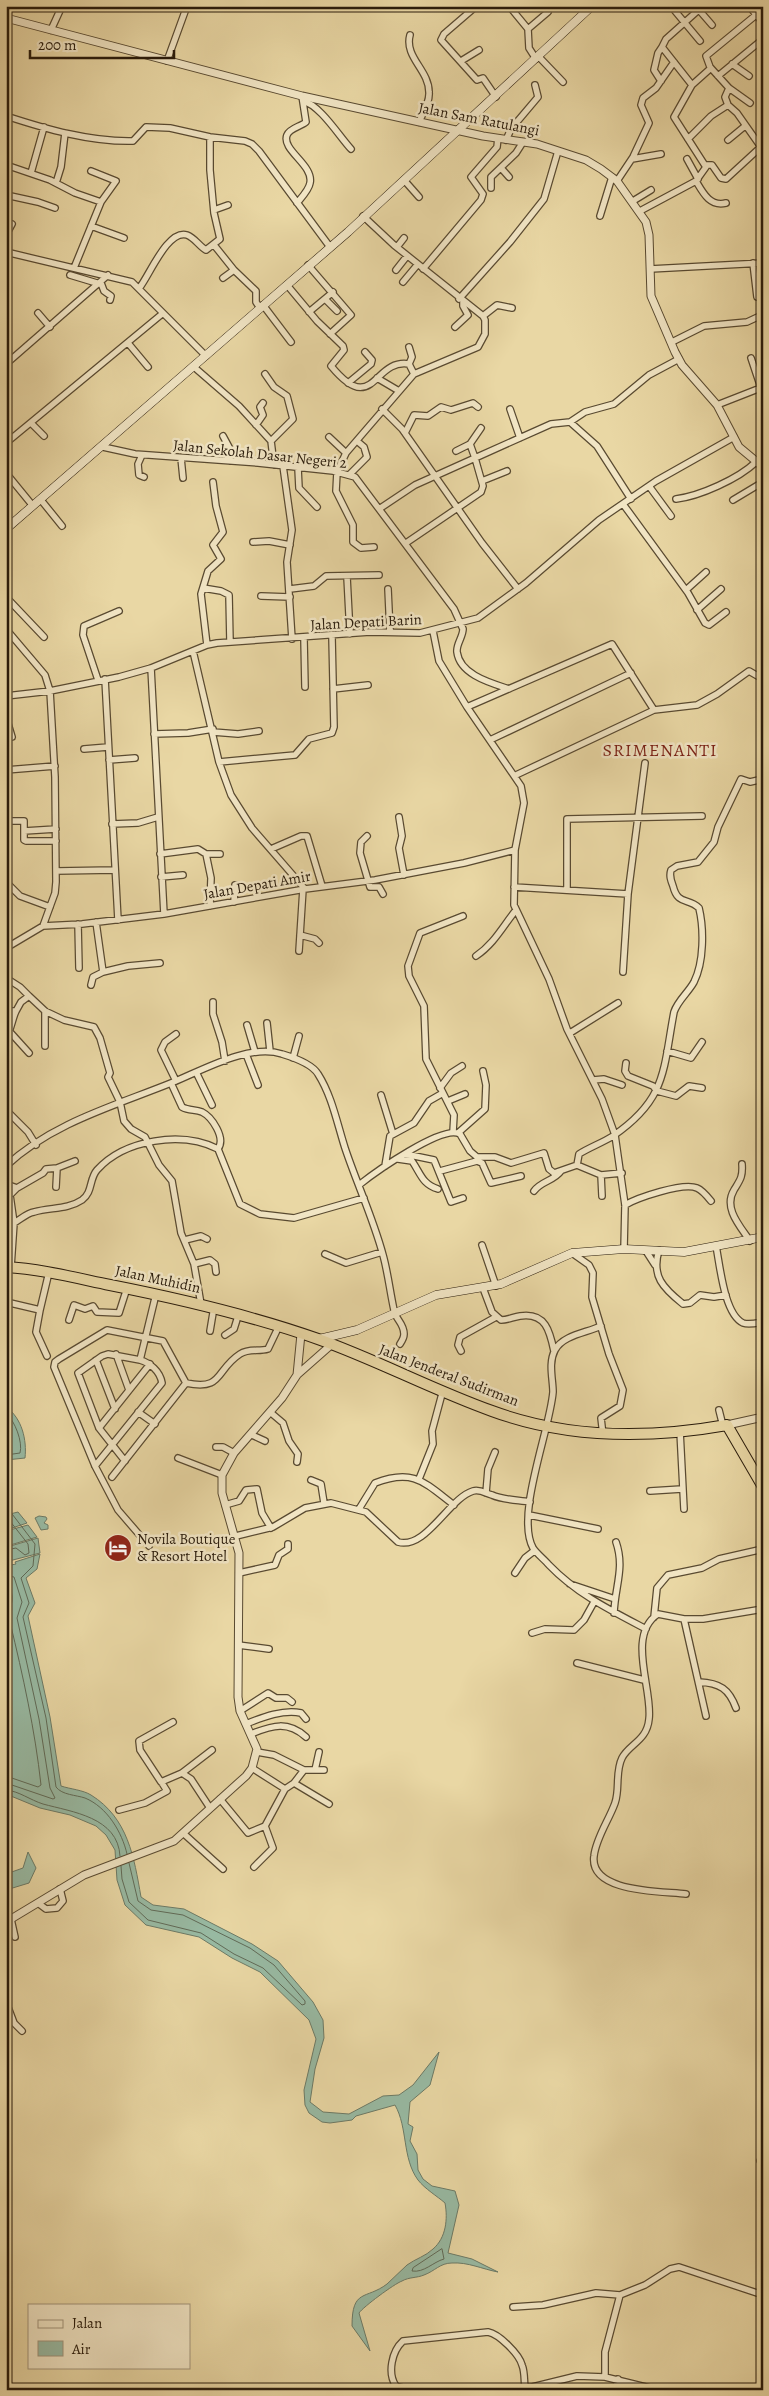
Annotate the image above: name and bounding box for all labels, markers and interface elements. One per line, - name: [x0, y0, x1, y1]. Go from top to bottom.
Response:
- scale bar: [30, 28, 174, 60]
- text: 200 m: [38, 35, 77, 55]
- street label: Jalan Sam Ratulangi: [417, 97, 541, 141]
- street label: Jalan Sekolah Dasar Negeri 2: [172, 435, 348, 473]
- street label: Jalan Depati Barin: [310, 609, 422, 635]
- district label: SRIMENANTI: [602, 738, 718, 762]
- street label: Jalan Depati Amir: [202, 866, 312, 904]
- street label: Jalan Muhidin: [114, 1260, 202, 1298]
- street label: Jalan Jenderal Sudirman: [376, 1339, 522, 1411]
- place label: Novila Boutique & Resort Hotel: [137, 1529, 236, 1566]
- hotel icon: Novila Boutique & Resort Hotel: [103, 1533, 133, 1563]
- legend: [28, 2304, 190, 2368]
- text: Jalan: [72, 2313, 102, 2333]
- text: Air: [71, 2339, 91, 2359]

